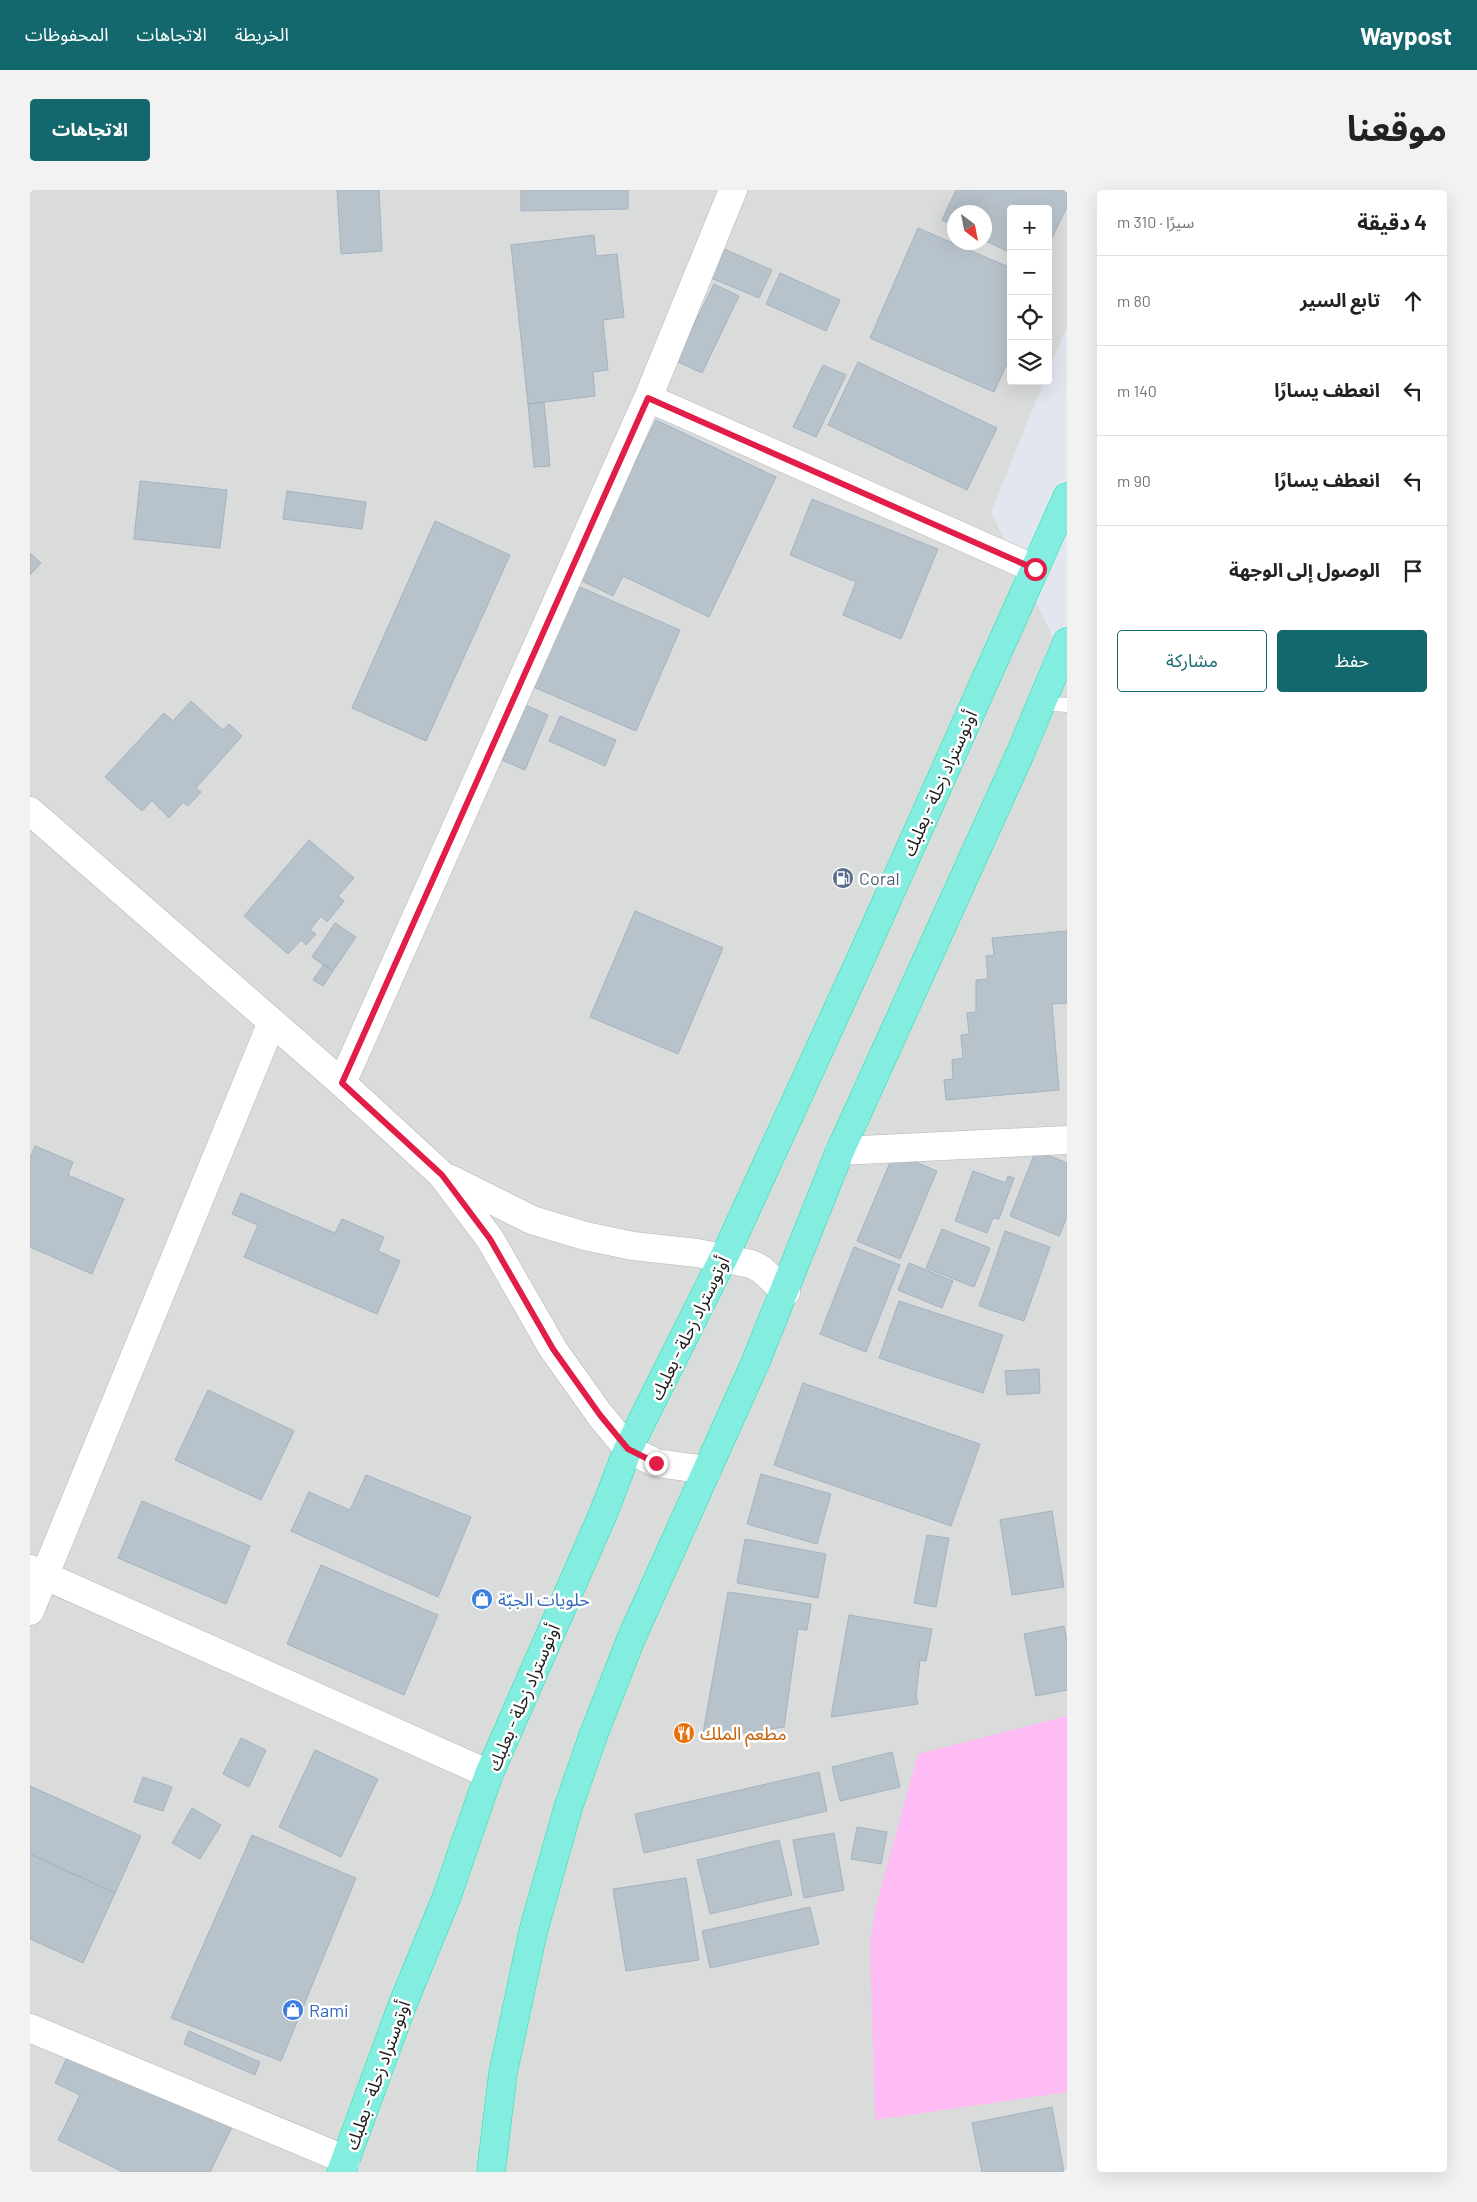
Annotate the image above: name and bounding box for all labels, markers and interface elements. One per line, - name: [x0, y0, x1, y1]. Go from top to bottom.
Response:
- text: Waypost: [1360, 21, 1452, 50]
- text: المحفوظات: [25, 23, 109, 45]
- text: الاتجاهات: [137, 23, 207, 45]
- text: الخريطة: [235, 23, 289, 45]
- button: الاتجاهات: [30, 99, 150, 161]
- text: موقعنا: [1347, 106, 1447, 148]
- north arrow: [947, 205, 992, 250]
- map controls: [1007, 205, 1052, 385]
- button: +: [1007, 205, 1052, 250]
- text: 4 دقيقة: [1357, 209, 1427, 234]
- text: سيرًا · 310 m: [1117, 212, 1194, 231]
- button: −: [1007, 250, 1052, 295]
- icon: ahead: [1399, 287, 1427, 315]
- text: تابع السير: [1300, 288, 1380, 311]
- text: 80 m: [1117, 291, 1151, 310]
- button: locate: [1007, 295, 1052, 340]
- button: layers: [1007, 340, 1052, 385]
- icon: left: [1399, 377, 1427, 405]
- text: انعطف يسارًا: [1274, 378, 1380, 401]
- text: 140 m: [1117, 381, 1157, 400]
- icon: left: [1399, 467, 1427, 495]
- text: انعطف يسارًا: [1274, 468, 1380, 491]
- text: 90 m: [1117, 471, 1151, 490]
- icon: arrive: [1399, 557, 1427, 585]
- route start: [1024, 558, 1047, 581]
- text: الوصول إلى الوجهة: [1229, 558, 1380, 581]
- button: مشاركة: [1117, 630, 1267, 692]
- button: حفظ: [1277, 630, 1427, 692]
- street label: أوتوستراد زحلة - بعلبك: [897, 707, 982, 860]
- fuel station icon: Coral: [831, 866, 855, 890]
- place label: Coral: [859, 867, 900, 889]
- street label: أوتوستراد زحلة - بعلبك: [645, 1252, 734, 1404]
- route end: [645, 1452, 668, 1475]
- shop icon: حلويات الجبّة: [470, 1587, 494, 1611]
- place label: حلويات الجبّة: [498, 1588, 590, 1611]
- street label: أوتوستراد زحلة - بعلبك: [482, 1620, 565, 1774]
- restaurant icon: مطعم الملك: [672, 1721, 696, 1745]
- place label: مطعم الملك: [700, 1722, 787, 1747]
- street label: أوتوستراد زحلة - بعلبك: [340, 1997, 415, 2153]
- shop icon: Rami: [281, 1998, 305, 2022]
- place label: Rami: [309, 1999, 349, 2021]

